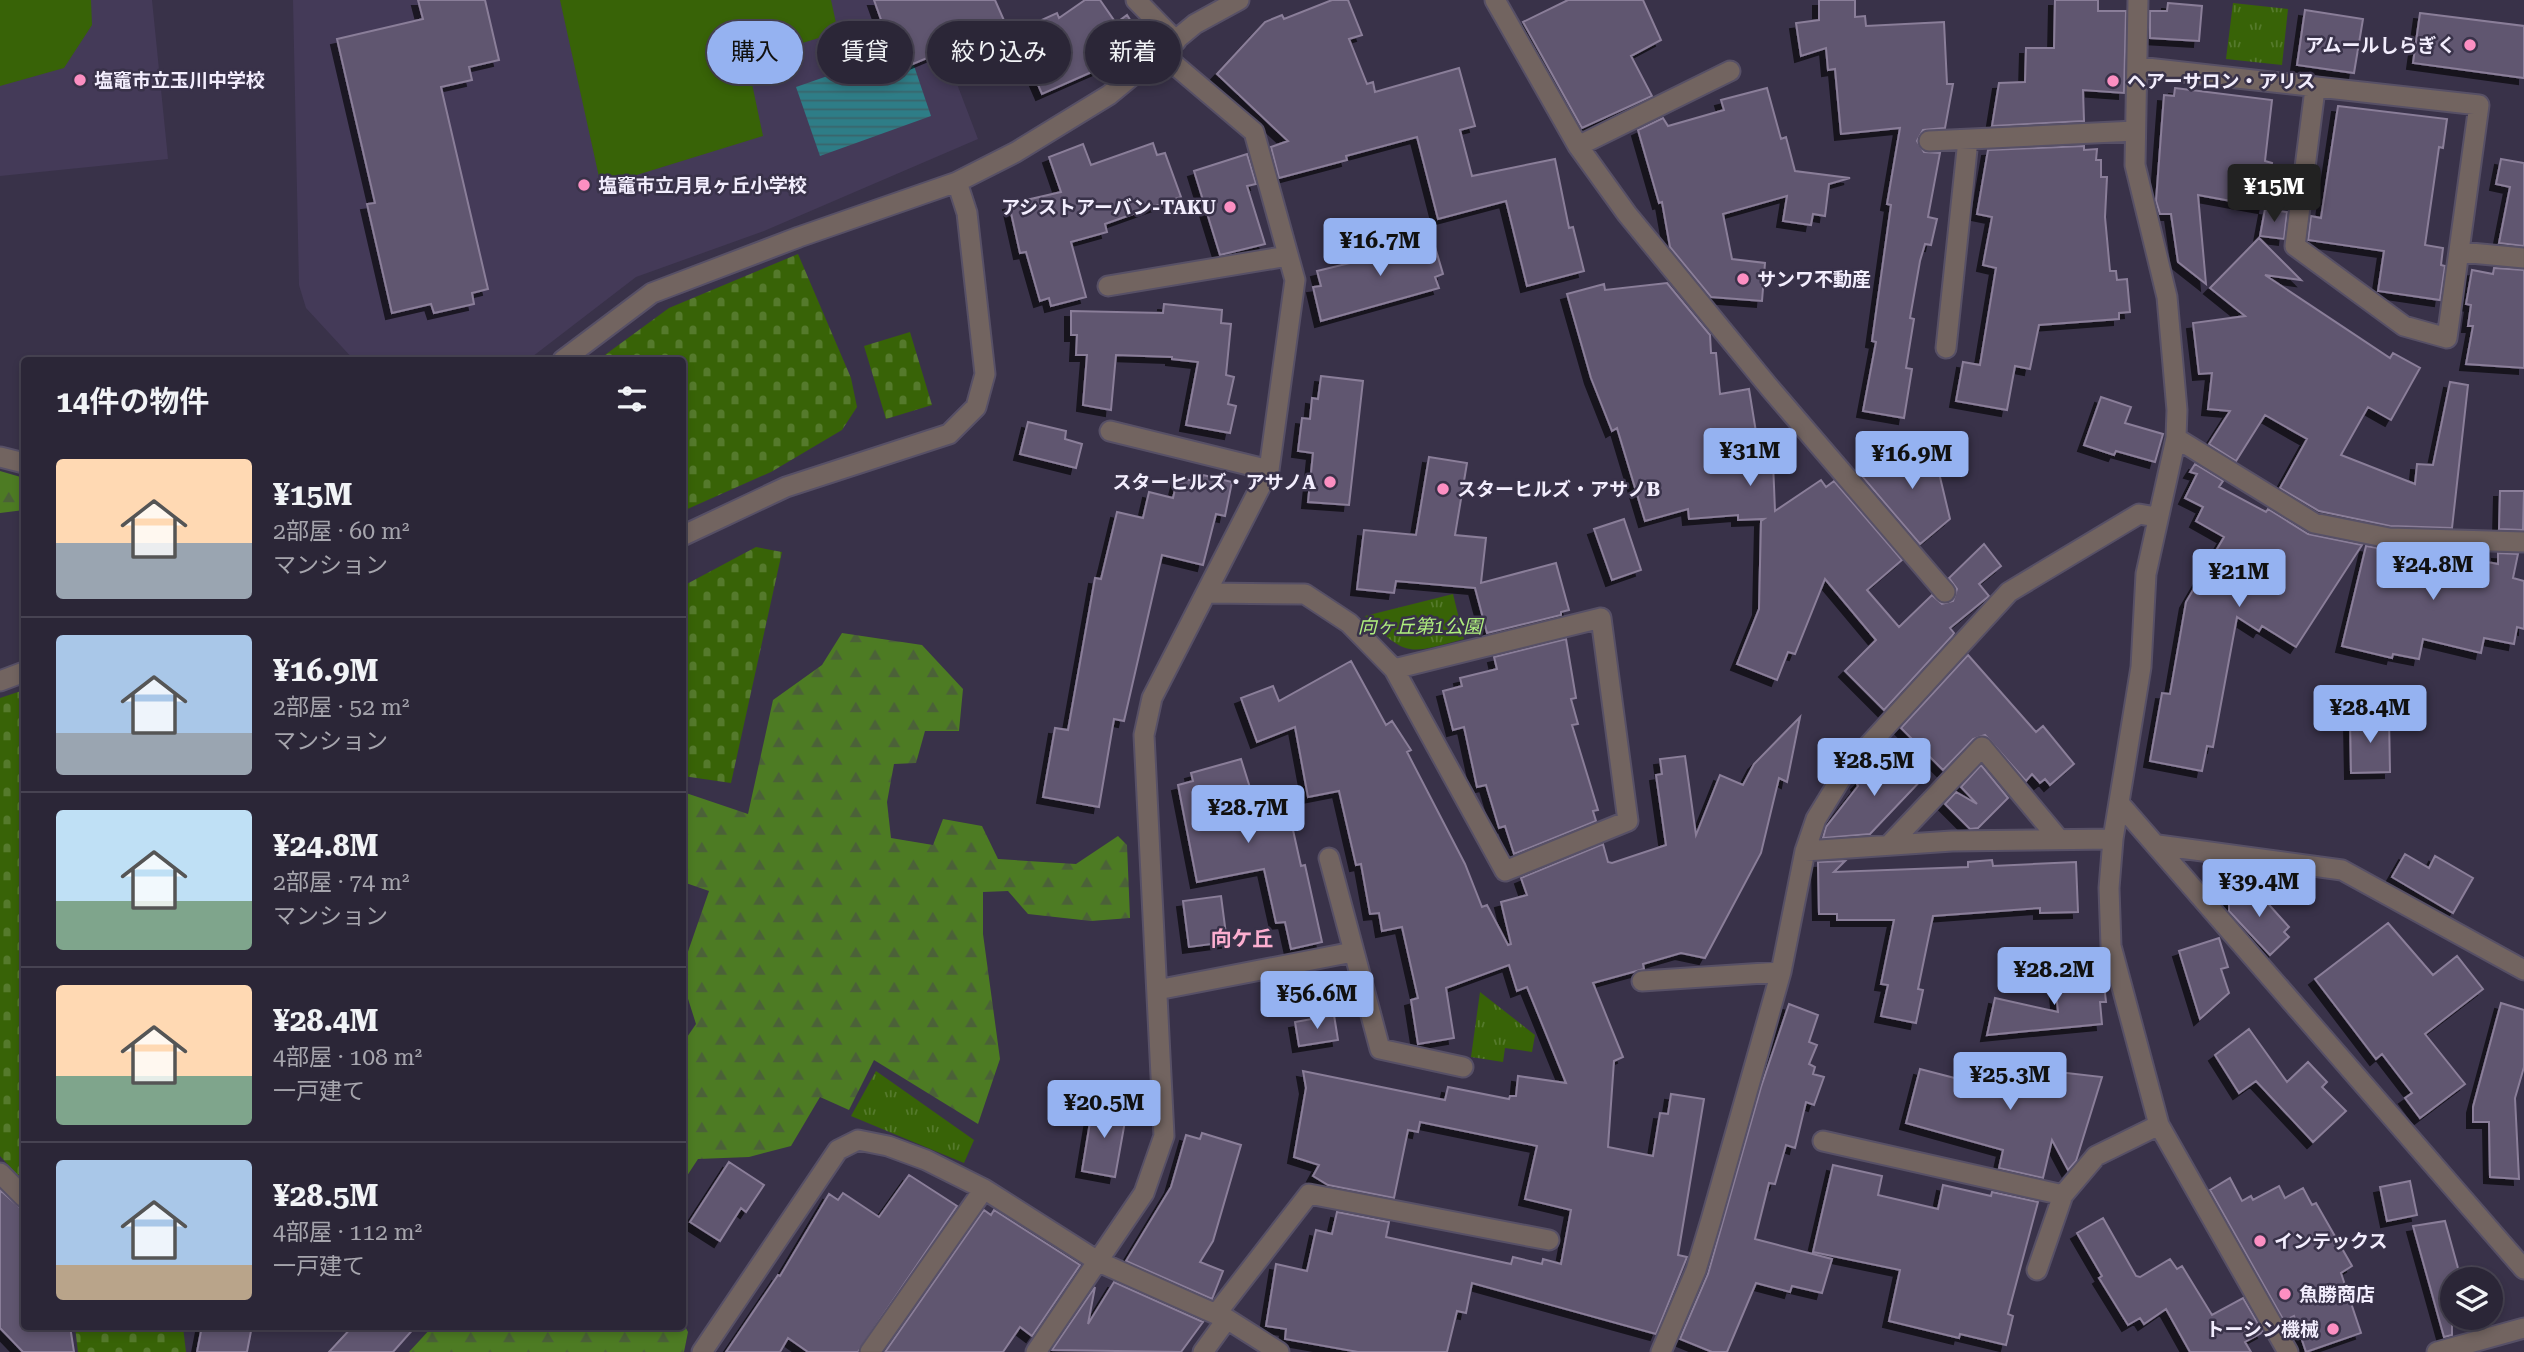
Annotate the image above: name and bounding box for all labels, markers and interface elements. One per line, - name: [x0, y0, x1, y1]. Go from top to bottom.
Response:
- chip: 購入: [707, 21, 803, 84]
- chip: 賃貸: [817, 21, 913, 84]
- chip: 絞り込み: [927, 21, 1071, 84]
- chip: 新着: [1085, 21, 1181, 84]
- place label: アムールしらぎく: [2305, 34, 2456, 57]
- marker: アムールしらぎく: [2462, 37, 2478, 53]
- place label: 塩竈市立玉川中学校: [94, 69, 265, 92]
- place label: ヘアーサロン・アリス: [2127, 70, 2315, 93]
- marker: 塩竈市立玉川中学校: [72, 72, 88, 88]
- marker: ヘアーサロン・アリス: [2105, 73, 2121, 89]
- pin: ¥15M: [2233, 164, 2315, 224]
- text: ¥15M: [2244, 173, 2304, 200]
- place label: 塩竈市立月見ヶ丘小学校: [598, 174, 807, 197]
- marker: 塩竈市立月見ヶ丘小学校: [576, 177, 592, 193]
- place label: アシストアーバン-TAKU: [1001, 196, 1216, 219]
- marker: アシストアーバン-TAKU: [1222, 199, 1238, 215]
- pin: ¥16.7M: [1323, 218, 1437, 278]
- text: ¥16.7M: [1340, 227, 1420, 254]
- place label: サンワ不動産: [1757, 268, 1871, 291]
- marker: サンワ不動産: [1735, 271, 1751, 287]
- icon: filters: [613, 380, 651, 418]
- text: 14件の物件: [56, 384, 210, 419]
- pin: ¥31M: [1709, 428, 1791, 488]
- pin: ¥16.9M: [1855, 432, 1969, 491]
- text: ¥31M: [1720, 437, 1780, 464]
- text: ¥16.9M: [1872, 440, 1952, 467]
- place label: スターヒルズ・アサノA: [1113, 471, 1316, 494]
- marker: スターヒルズ・アサノA: [1322, 474, 1338, 490]
- text: ¥15M: [273, 477, 352, 512]
- place label: スターヒルズ・アサノB: [1457, 478, 1660, 501]
- marker: スターヒルズ・アサノB: [1435, 481, 1451, 497]
- icon: home: [112, 487, 196, 571]
- text: 2部屋 · 60 m²: [273, 518, 409, 545]
- pin: ¥24.8M: [2376, 542, 2490, 602]
- pin: ¥21M: [2198, 550, 2280, 609]
- text: ¥24.8M: [2393, 551, 2473, 578]
- text: マンション: [273, 552, 388, 579]
- text: ¥21M: [2209, 558, 2269, 585]
- park label: 向ヶ丘第1公園: [1358, 615, 1485, 638]
- text: ¥16.9M: [273, 653, 379, 688]
- icon: home: [112, 663, 196, 747]
- pin: ¥28.4M: [2313, 686, 2427, 745]
- text: 2部屋 · 52 m²: [273, 694, 409, 721]
- text: ¥28.4M: [2330, 694, 2410, 721]
- text: マンション: [273, 728, 388, 755]
- pin: ¥28.5M: [1817, 738, 1931, 798]
- text: ¥28.5M: [1834, 747, 1914, 774]
- pin: ¥28.7M: [1191, 786, 1305, 845]
- text: ¥28.7M: [1208, 794, 1288, 821]
- text: ¥24.8M: [273, 828, 379, 863]
- icon: home: [112, 838, 196, 922]
- pin: ¥39.4M: [2202, 860, 2316, 919]
- text: ¥39.4M: [2219, 868, 2299, 895]
- text: 2部屋 · 74 m²: [273, 869, 409, 896]
- text: マンション: [273, 903, 388, 930]
- district label: 向ケ丘: [1211, 927, 1274, 951]
- pin: ¥28.2M: [1997, 948, 2111, 1007]
- text: ¥28.2M: [2014, 956, 2094, 983]
- pin: ¥56.6M: [1260, 972, 1374, 1031]
- text: ¥56.6M: [1277, 980, 1357, 1007]
- text: ¥28.4M: [273, 1003, 379, 1038]
- icon: home: [112, 1013, 196, 1097]
- text: 4部屋 · 108 m²: [273, 1044, 422, 1071]
- pin: ¥25.3M: [1953, 1052, 2067, 1112]
- text: ¥25.3M: [1970, 1061, 2050, 1088]
- text: 一戸建て: [273, 1078, 365, 1105]
- pin: ¥20.5M: [1047, 1080, 1161, 1140]
- text: ¥20.5M: [1064, 1089, 1144, 1116]
- text: ¥28.5M: [273, 1178, 379, 1213]
- icon: home: [112, 1188, 196, 1272]
- text: 4部屋 · 112 m²: [273, 1219, 422, 1246]
- place label: インテックス: [2274, 1230, 2387, 1253]
- marker: インテックス: [2252, 1233, 2268, 1249]
- text: 一戸建て: [273, 1253, 365, 1280]
- map controls: [2440, 1267, 2503, 1330]
- button: layers: [2440, 1267, 2503, 1330]
- place label: 魚勝商店: [2299, 1283, 2375, 1306]
- marker: 魚勝商店: [2277, 1286, 2293, 1302]
- place label: トーシン機械: [2205, 1318, 2319, 1341]
- marker: トーシン機械: [2325, 1321, 2341, 1337]

